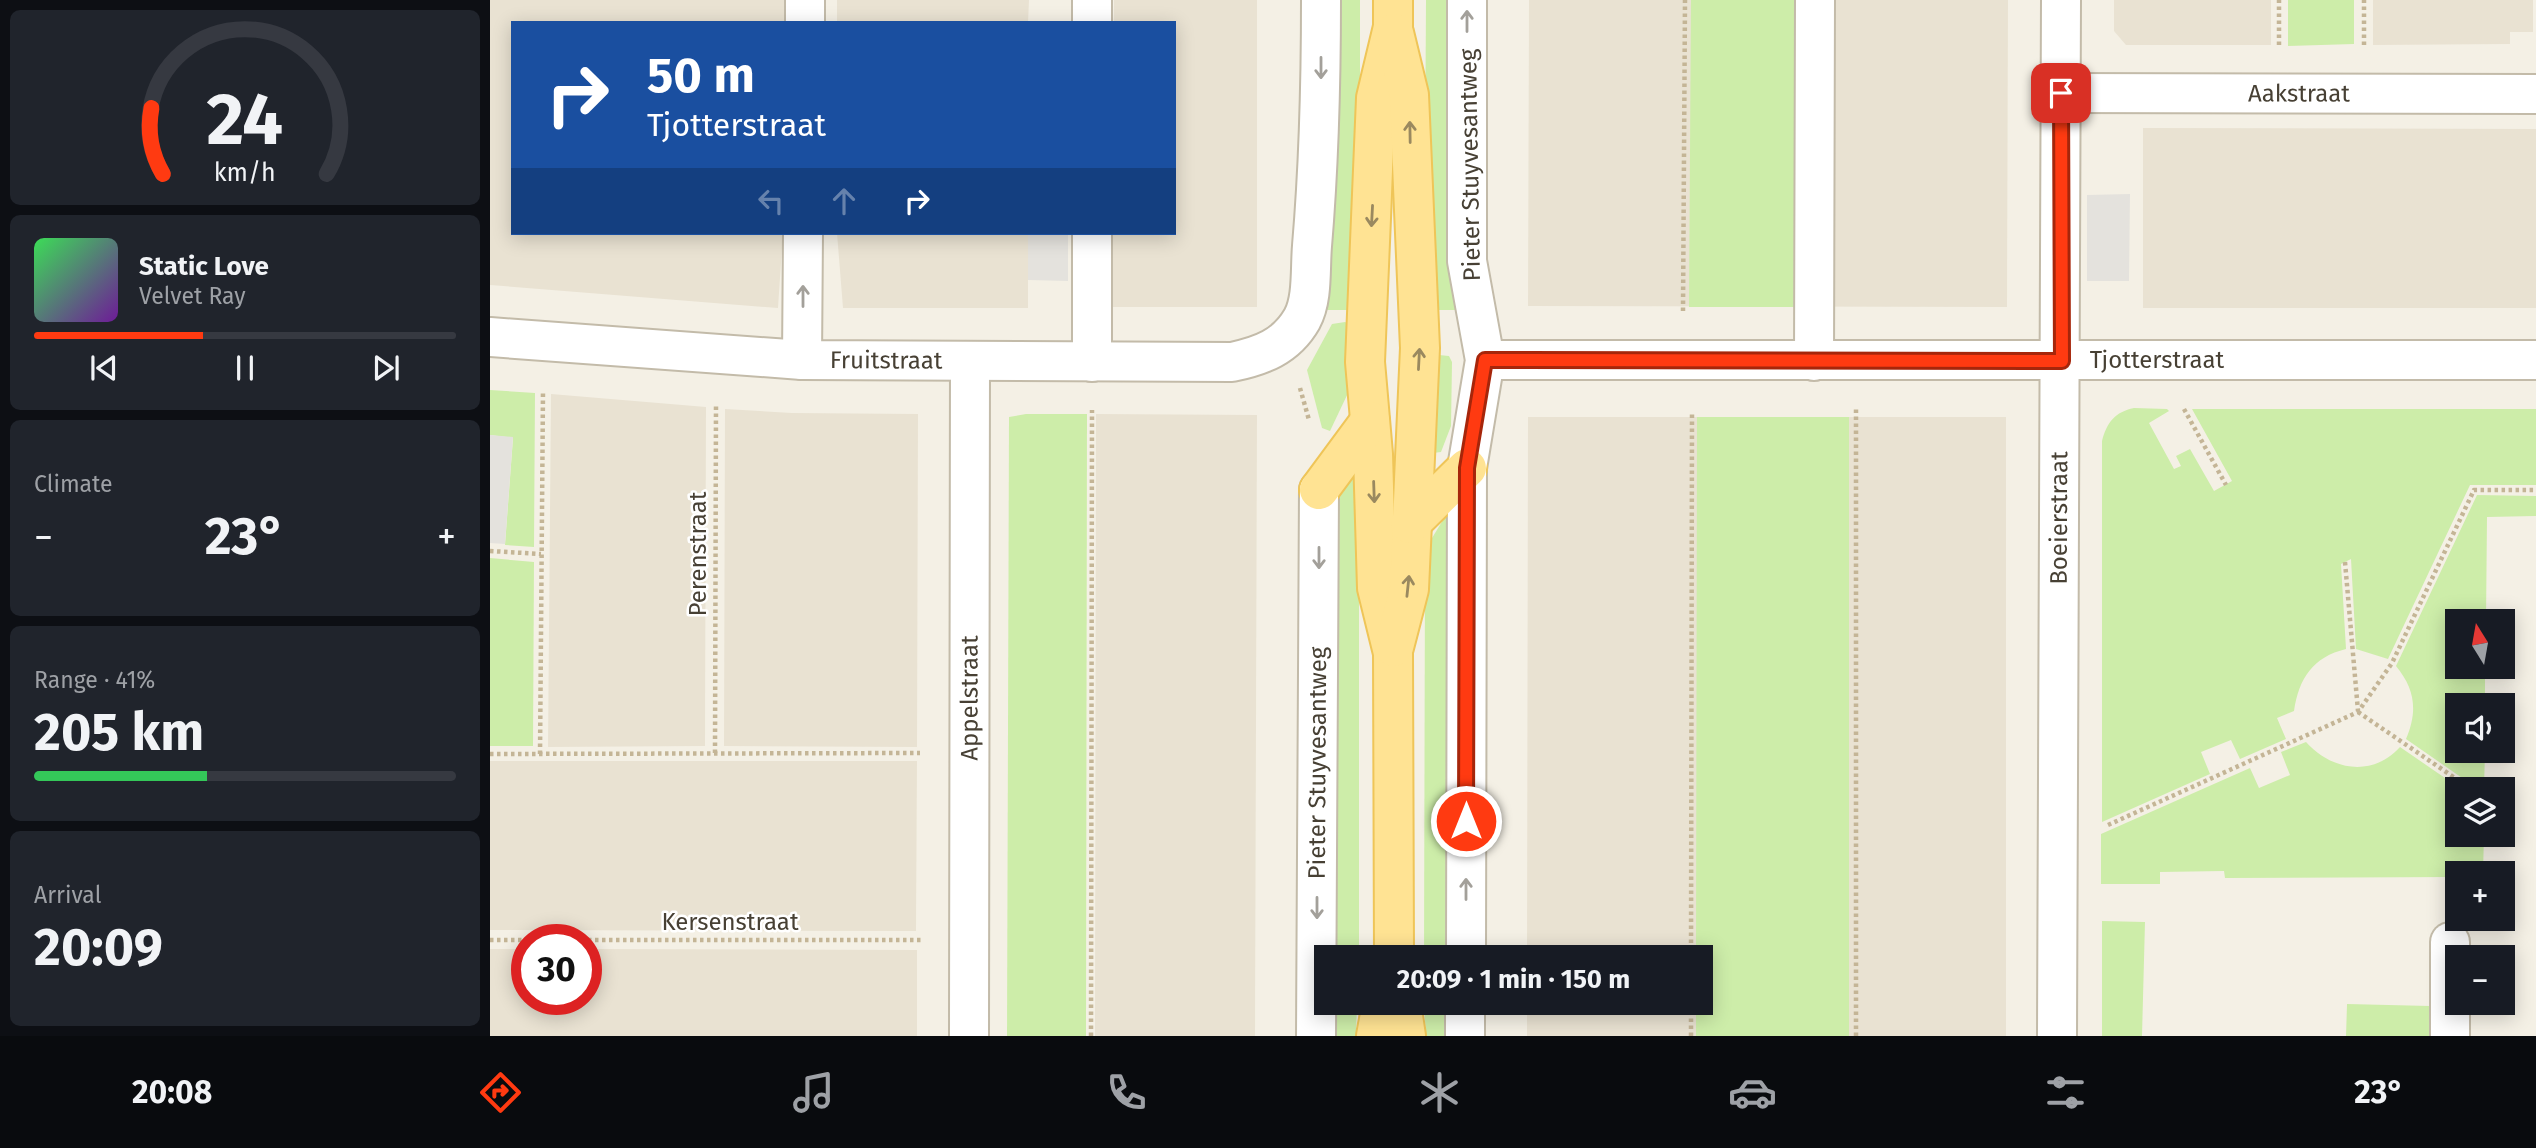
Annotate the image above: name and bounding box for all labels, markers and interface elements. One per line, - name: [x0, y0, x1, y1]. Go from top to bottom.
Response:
- one-way arrow: [1460, 10, 1474, 33]
- text: 50 m: [647, 46, 755, 105]
- street label: Pieter Stuyvesantweg: [1454, 48, 1486, 282]
- icon: right: [532, 49, 623, 140]
- one-way arrow: [1314, 56, 1328, 79]
- pin: [2031, 63, 2091, 123]
- icon: arrive: [2042, 74, 2080, 112]
- text: 24: [207, 76, 283, 163]
- street label: Aakstraat: [2248, 79, 2350, 108]
- text: Tjotterstraat: [647, 106, 826, 144]
- one-way arrow: [1403, 121, 1417, 144]
- text: km/h: [214, 157, 276, 187]
- icon: left: [752, 182, 790, 220]
- icon: ahead: [825, 182, 863, 220]
- icon: right: [898, 182, 936, 220]
- one-way arrow: [1365, 204, 1378, 227]
- text: Static Love: [139, 251, 269, 282]
- text: Velvet Ray: [139, 282, 246, 310]
- one-way arrow: [796, 285, 810, 308]
- street label: Fruitstraat: [830, 346, 943, 375]
- street label: Tjotterstraat: [2090, 346, 2225, 374]
- one-way arrow: [1413, 348, 1426, 371]
- icon: previous: [85, 349, 123, 387]
- icon: pause: [226, 349, 264, 387]
- icon: next: [367, 349, 405, 387]
- street label: Boeierstraat: [2045, 451, 2073, 585]
- text: Climate: [34, 470, 113, 498]
- one-way arrow: [1368, 480, 1381, 503]
- street label: Perenstraat: [684, 491, 712, 616]
- text: 23°: [205, 505, 285, 568]
- text: −: [34, 514, 53, 560]
- text: +: [437, 514, 456, 560]
- one-way arrow: [1312, 546, 1326, 569]
- one-way arrow: [1402, 575, 1415, 598]
- north arrow: [2445, 609, 2515, 679]
- map controls: [2445, 609, 2515, 1015]
- street label: Appelstraat: [955, 635, 984, 761]
- street label: Pieter Stuyvesantweg: [1303, 646, 1332, 879]
- text: Range · 41%: [34, 666, 155, 694]
- button: sound: [2445, 693, 2515, 763]
- text: 205 km: [34, 701, 204, 764]
- button: layers: [2445, 777, 2515, 847]
- position arrow: [1429, 784, 1503, 858]
- button: +: [2445, 861, 2515, 931]
- one-way arrow: [1459, 878, 1473, 901]
- text: Arrival: [34, 881, 101, 909]
- one-way arrow: [1310, 896, 1324, 919]
- street label: Kersenstraat: [661, 908, 799, 936]
- text: 20:09: [34, 916, 163, 979]
- speed limit sign: 30: [511, 924, 602, 1015]
- button: −: [2445, 945, 2515, 1015]
- text: 20:09 · 1 min · 150 m: [1397, 964, 1630, 995]
- icon: directions: [476, 1068, 525, 1117]
- icon: music: [789, 1068, 838, 1117]
- icon: phone: [1102, 1068, 1151, 1117]
- icon: climate: [1415, 1068, 1464, 1117]
- icon: car: [1728, 1068, 1777, 1117]
- icon: filters: [2041, 1068, 2090, 1117]
- text: 20:08: [132, 1073, 212, 1111]
- text: 23°: [2354, 1073, 2404, 1111]

